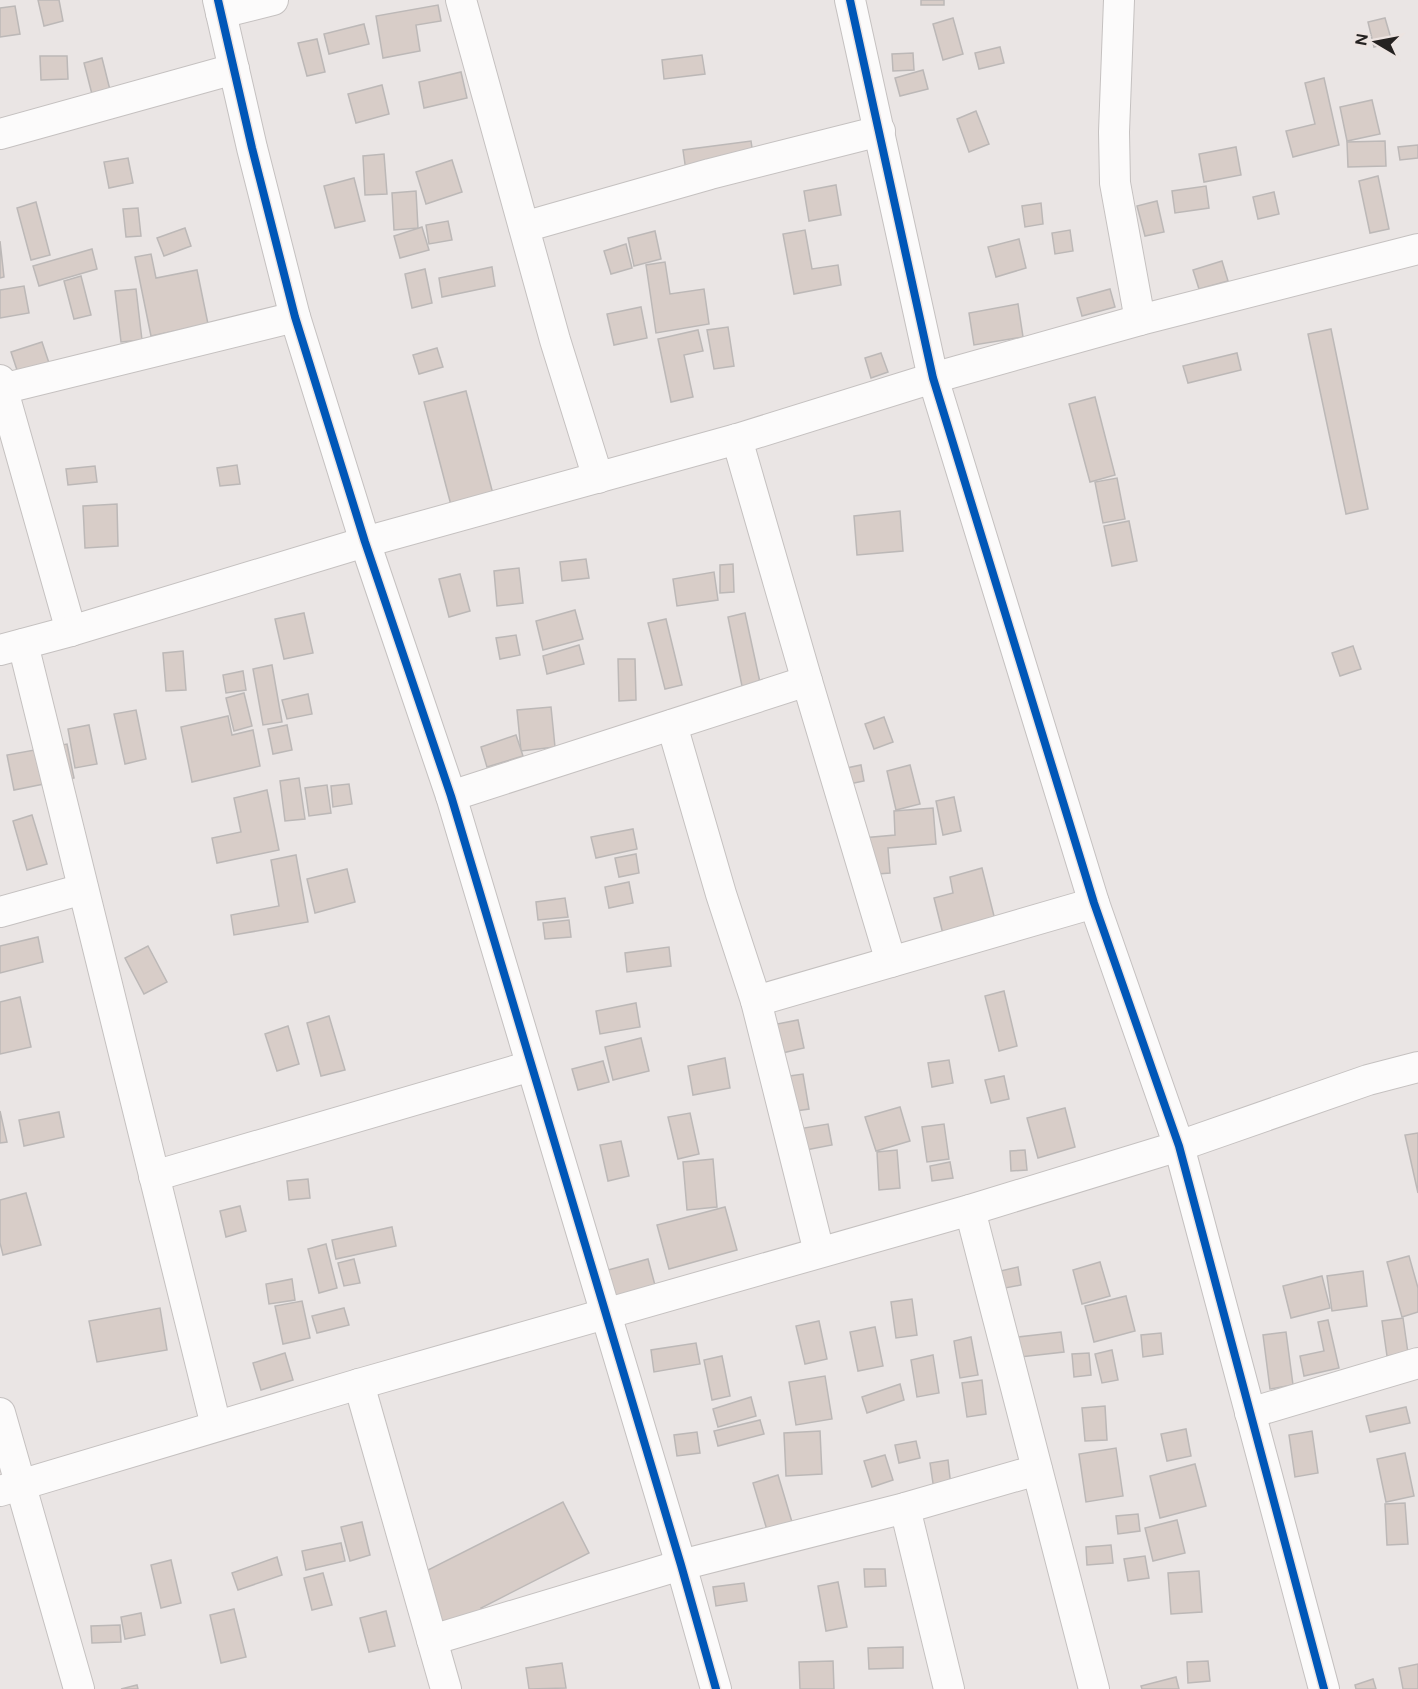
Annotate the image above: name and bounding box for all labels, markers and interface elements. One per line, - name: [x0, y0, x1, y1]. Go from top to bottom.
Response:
- north arrow: [1346, 12, 1406, 72]
- text: N: [1350, 32, 1373, 47]

